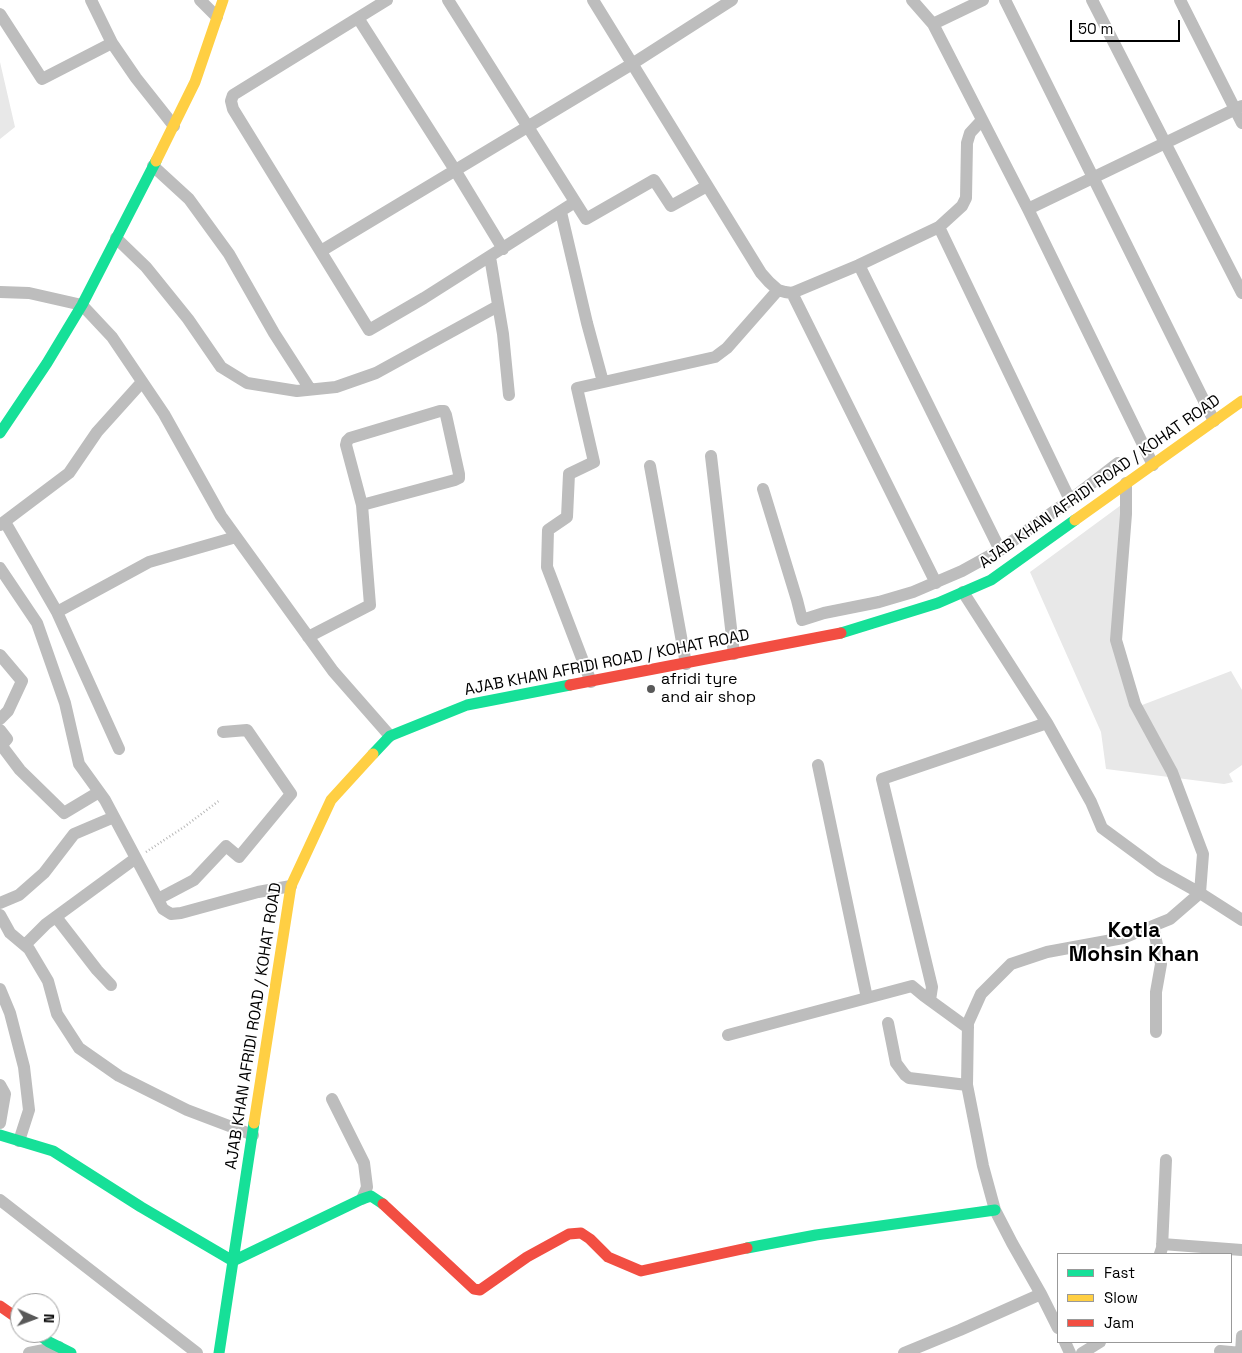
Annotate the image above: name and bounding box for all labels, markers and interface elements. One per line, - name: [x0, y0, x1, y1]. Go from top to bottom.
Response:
- scale bar: [1072, 10, 1182, 42]
- text: 50 m: [1078, 19, 1113, 38]
- street label: AJAB KHAN AFRIDI ROAD / KOHAT ROAD: [976, 391, 1224, 573]
- street label: AJAB KHAN AFRIDI ROAD / KOHAT ROAD: [463, 626, 751, 700]
- place label: afridi tyre and air shop: [661, 670, 756, 708]
- marker: afridi tyre and air shop: [645, 683, 657, 695]
- street label: AJAB KHAN AFRIDI ROAD / KOHAT ROAD: [222, 881, 286, 1171]
- district label: Kotla Mohsin Khan: [1069, 918, 1199, 968]
- legend: [1057, 1253, 1232, 1343]
- text: Fast: [1104, 1263, 1135, 1282]
- text: Slow: [1104, 1288, 1138, 1307]
- north arrow: [10, 1293, 60, 1343]
- text: N: [40, 1313, 58, 1323]
- text: Jam: [1104, 1313, 1134, 1332]

